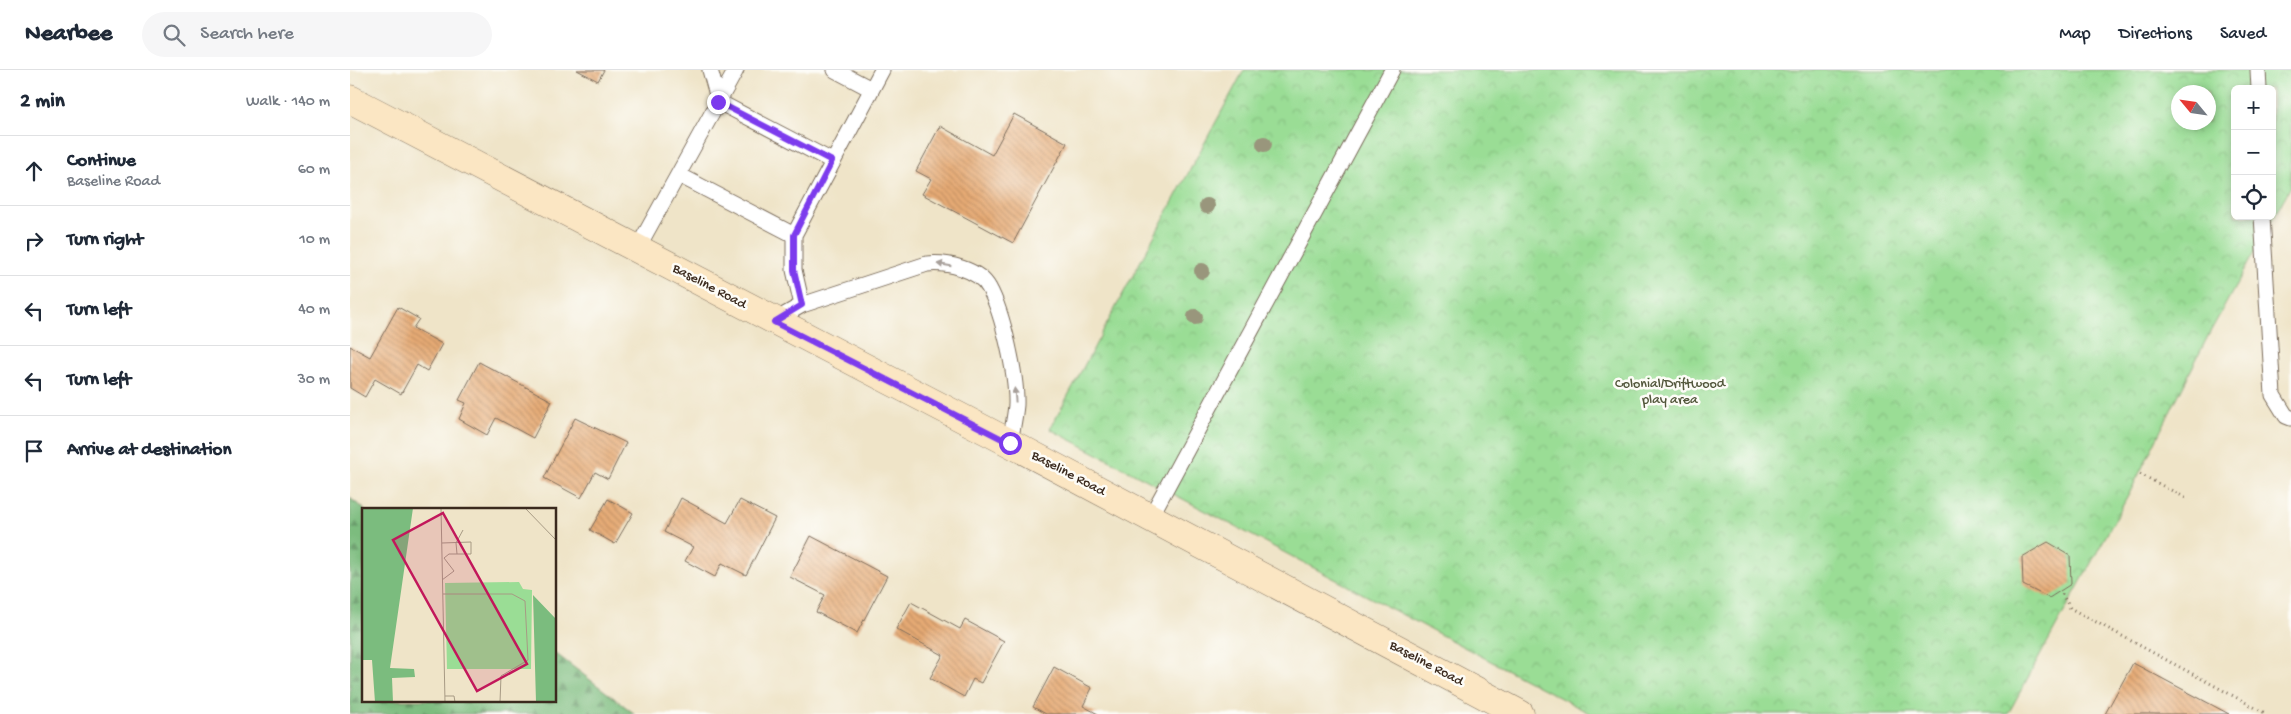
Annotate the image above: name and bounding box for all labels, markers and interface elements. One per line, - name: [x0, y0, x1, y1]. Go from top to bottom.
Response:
- search box: [142, 12, 492, 57]
- text: Nearbee: [25, 20, 112, 49]
- icon: search: [160, 21, 188, 49]
- text: Search here: [200, 23, 294, 46]
- text: Map: [2059, 24, 2091, 45]
- text: Directions: [2119, 24, 2192, 45]
- text: Saved: [2220, 24, 2266, 45]
- north arrow: [2171, 85, 2216, 130]
- map controls: [2231, 85, 2276, 220]
- button: +: [2231, 85, 2276, 130]
- text: 2 min: [20, 90, 65, 115]
- route end: [707, 91, 730, 114]
- text: Walk · 140 m: [246, 93, 330, 112]
- button: −: [2231, 130, 2276, 175]
- text: Continue: [67, 150, 136, 173]
- icon: ahead: [20, 157, 48, 185]
- text: 60 m: [298, 161, 330, 180]
- text: Baseline Road: [67, 173, 160, 192]
- button: locate: [2231, 175, 2276, 220]
- icon: right: [20, 227, 48, 255]
- text: Turn right: [67, 229, 143, 252]
- text: 10 m: [299, 231, 330, 250]
- street label: Baseline Road: [668, 260, 750, 314]
- one-way arrow: [936, 260, 952, 268]
- icon: left: [20, 297, 48, 325]
- text: Turn left: [67, 299, 131, 322]
- text: 40 m: [298, 301, 330, 320]
- icon: left: [20, 367, 48, 395]
- text: Turn left: [67, 369, 131, 392]
- text: 30 m: [297, 371, 330, 390]
- park label: Colonial/Driftwood play area: [1615, 376, 1727, 409]
- one-way arrow: [1011, 386, 1019, 402]
- route start: [999, 432, 1022, 455]
- icon: arrive: [20, 437, 48, 465]
- text: Arrive at destination: [67, 439, 231, 462]
- street label: Baseline Road: [1027, 447, 1109, 501]
- inset map: [362, 508, 556, 702]
- street label: Baseline Road: [1385, 637, 1467, 691]

